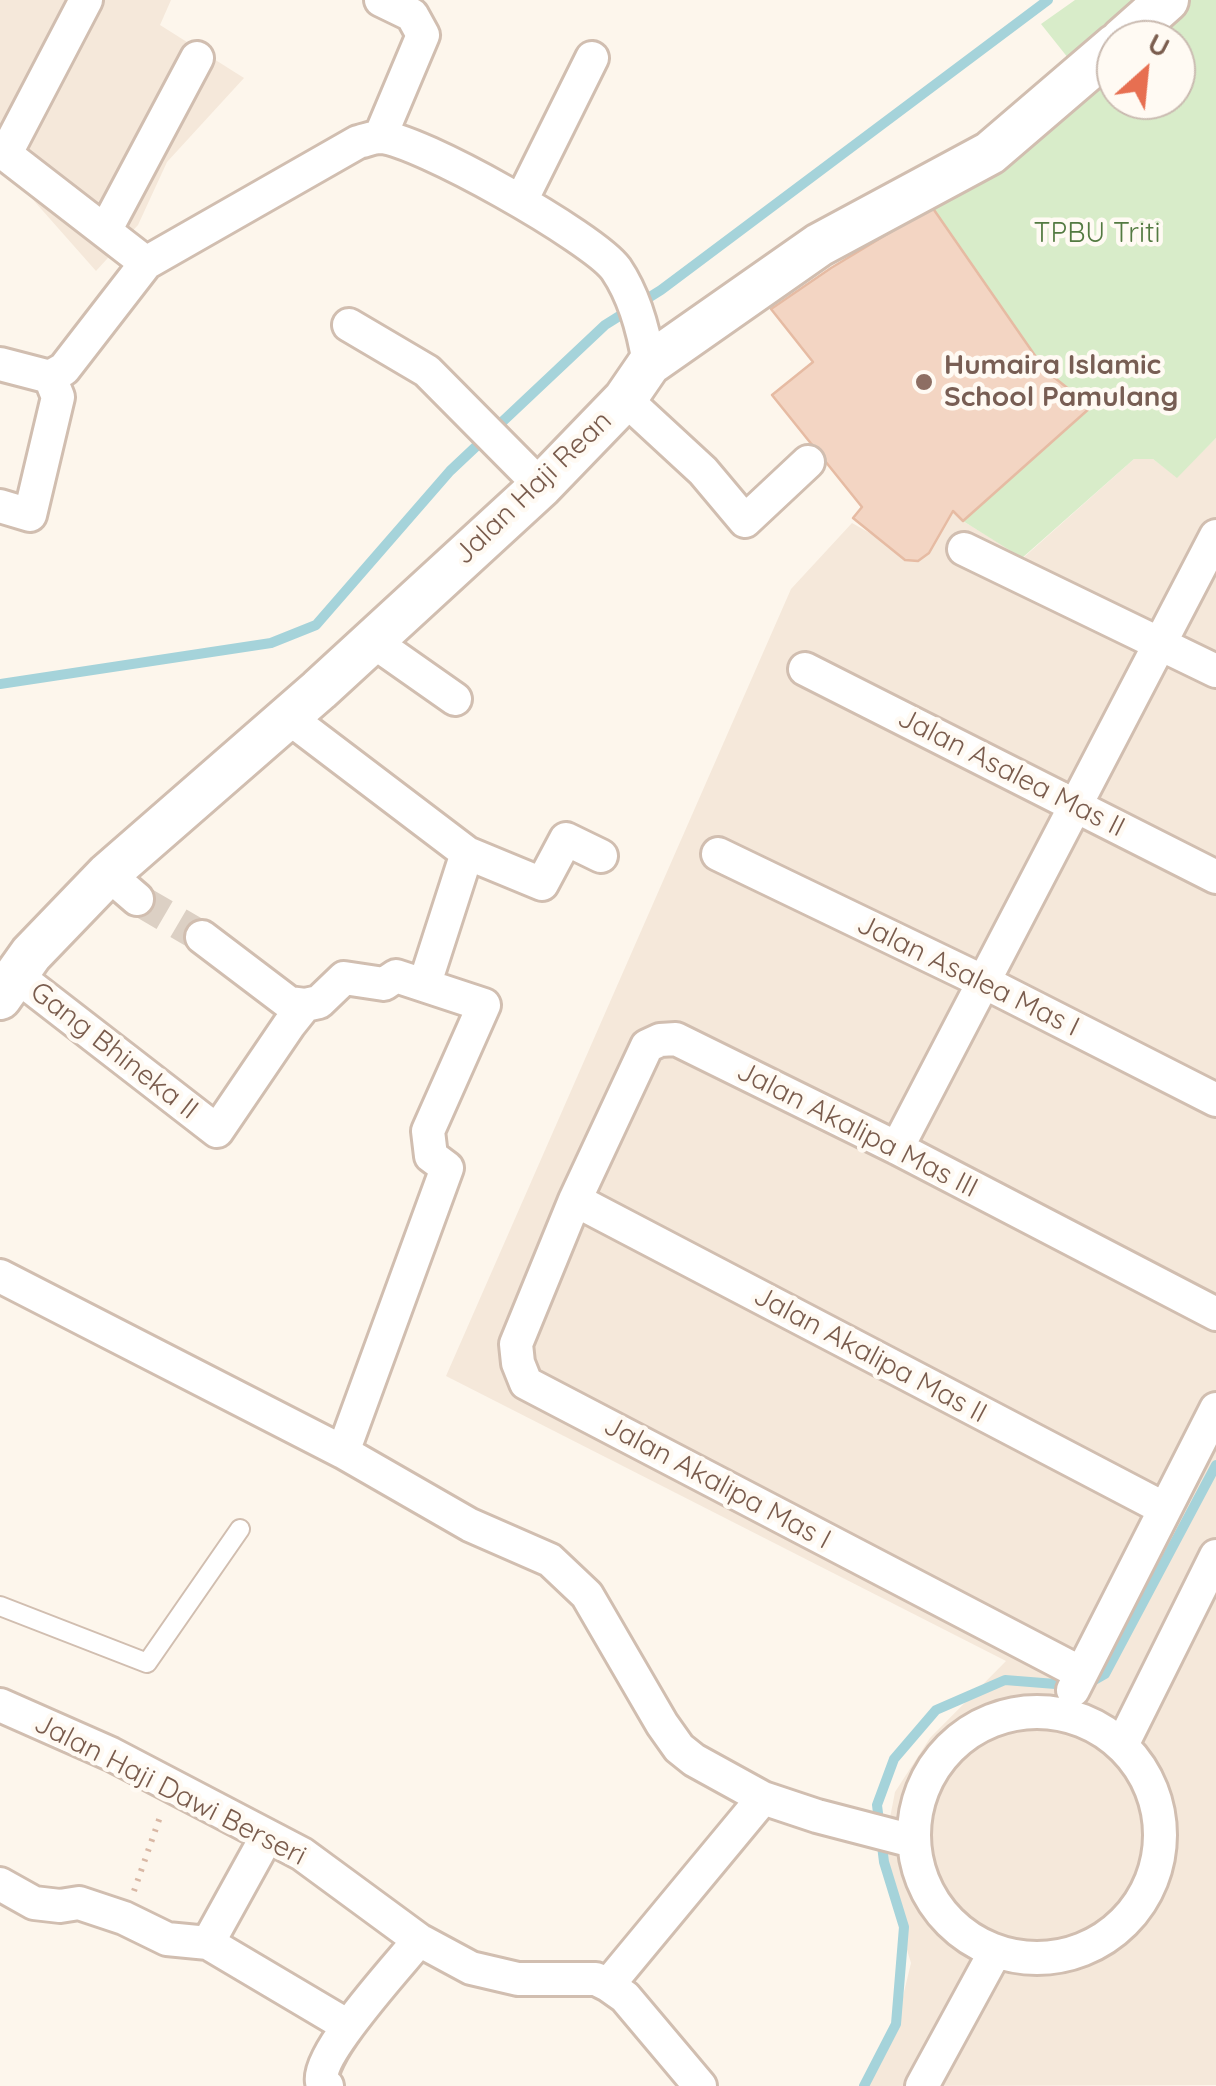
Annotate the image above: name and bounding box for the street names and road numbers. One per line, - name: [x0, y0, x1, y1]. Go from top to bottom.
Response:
- street label: Jalan Haji Rean: [447, 404, 619, 572]
- street label: Jalan Asalea Mas II: [892, 701, 1130, 845]
- street label: Jalan Asalea Mas I: [851, 908, 1085, 1044]
- street label: Gang Bhineka II: [23, 975, 205, 1127]
- street label: Jalan Akalipa Mas III: [731, 1055, 983, 1205]
- street label: Jalan Akalipa Mas II: [748, 1279, 992, 1431]
- street label: Jalan Akalipa Mas I: [598, 1409, 836, 1557]
- street label: Jalan Haji Dawi Berseri: [28, 1707, 312, 1873]

